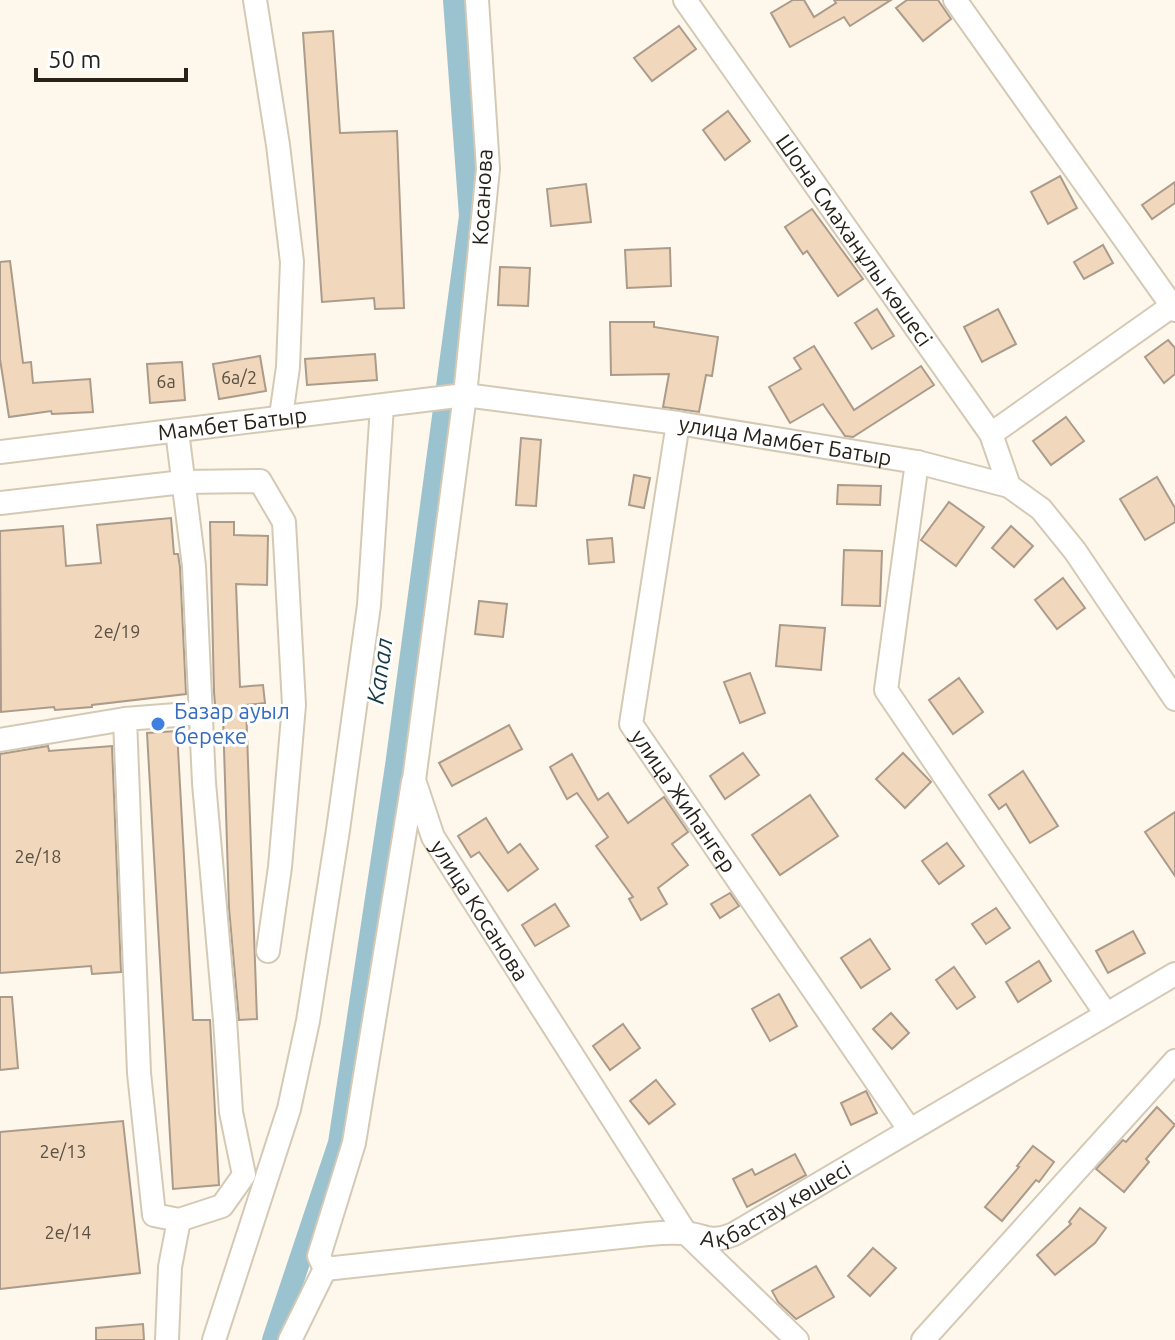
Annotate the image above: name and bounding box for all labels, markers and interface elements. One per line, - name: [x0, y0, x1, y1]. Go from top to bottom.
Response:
- scale bar: [36, 32, 186, 82]
- text: 50 m: [48, 46, 101, 73]
- street label: Шона Смаханұлы көшесі: [772, 129, 938, 351]
- street label: Косанова: [466, 148, 497, 246]
- house number: 6а/2: [221, 367, 257, 387]
- house number: 6а: [156, 371, 176, 391]
- street label: Мамбет Батыр: [156, 401, 308, 445]
- street label: улица Мамбет Батыр: [677, 410, 894, 470]
- house number: 2е/19: [94, 621, 140, 641]
- water label: Капал: [362, 636, 397, 706]
- place label: Базар ауыл береке: [174, 698, 290, 748]
- marker: Базар ауыл береке: [149, 715, 167, 733]
- street label: улица Жиhангер: [626, 724, 742, 877]
- street label: улица Косанова: [426, 835, 534, 985]
- house number: 2е/18: [15, 846, 61, 866]
- house number: 2е/13: [40, 1141, 86, 1161]
- street label: Ақбастау көшесі: [699, 1155, 855, 1252]
- house number: 2е/14: [45, 1222, 91, 1242]

